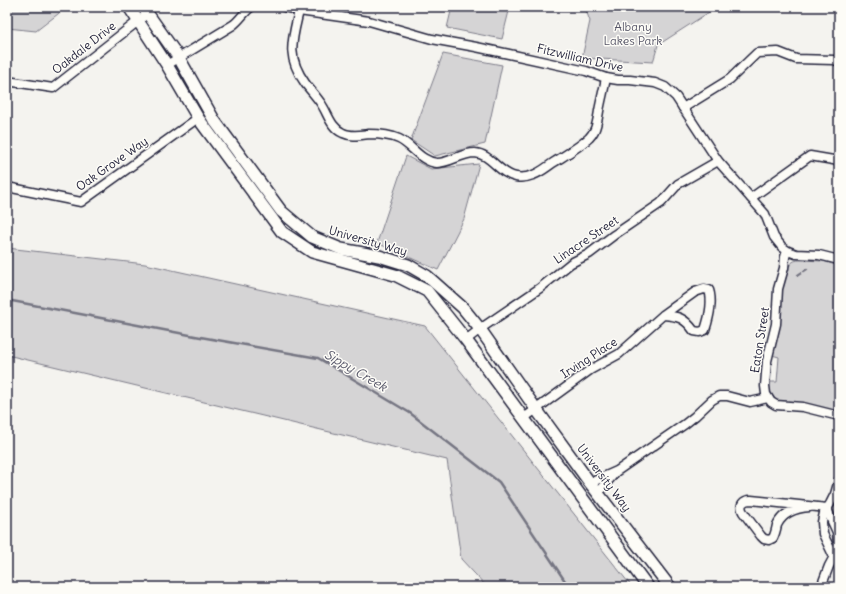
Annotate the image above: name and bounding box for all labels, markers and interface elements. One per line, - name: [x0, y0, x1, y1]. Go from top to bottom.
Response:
- street label: Oakdale Drive: [49, 18, 118, 77]
- park label: Albany Lakes Park: [604, 19, 662, 48]
- street label: Fitzwilliam Drive: [536, 40, 625, 75]
- street label: Oak Grove Way: [73, 133, 151, 194]
- street label: Linacre Street: [550, 212, 621, 267]
- street label: University Way: [327, 222, 409, 259]
- street label: Eaton Street: [747, 306, 772, 374]
- street label: Irving Place: [558, 334, 620, 381]
- water label: Sippy Creek: [321, 346, 391, 396]
- street label: University Way: [574, 441, 635, 515]

